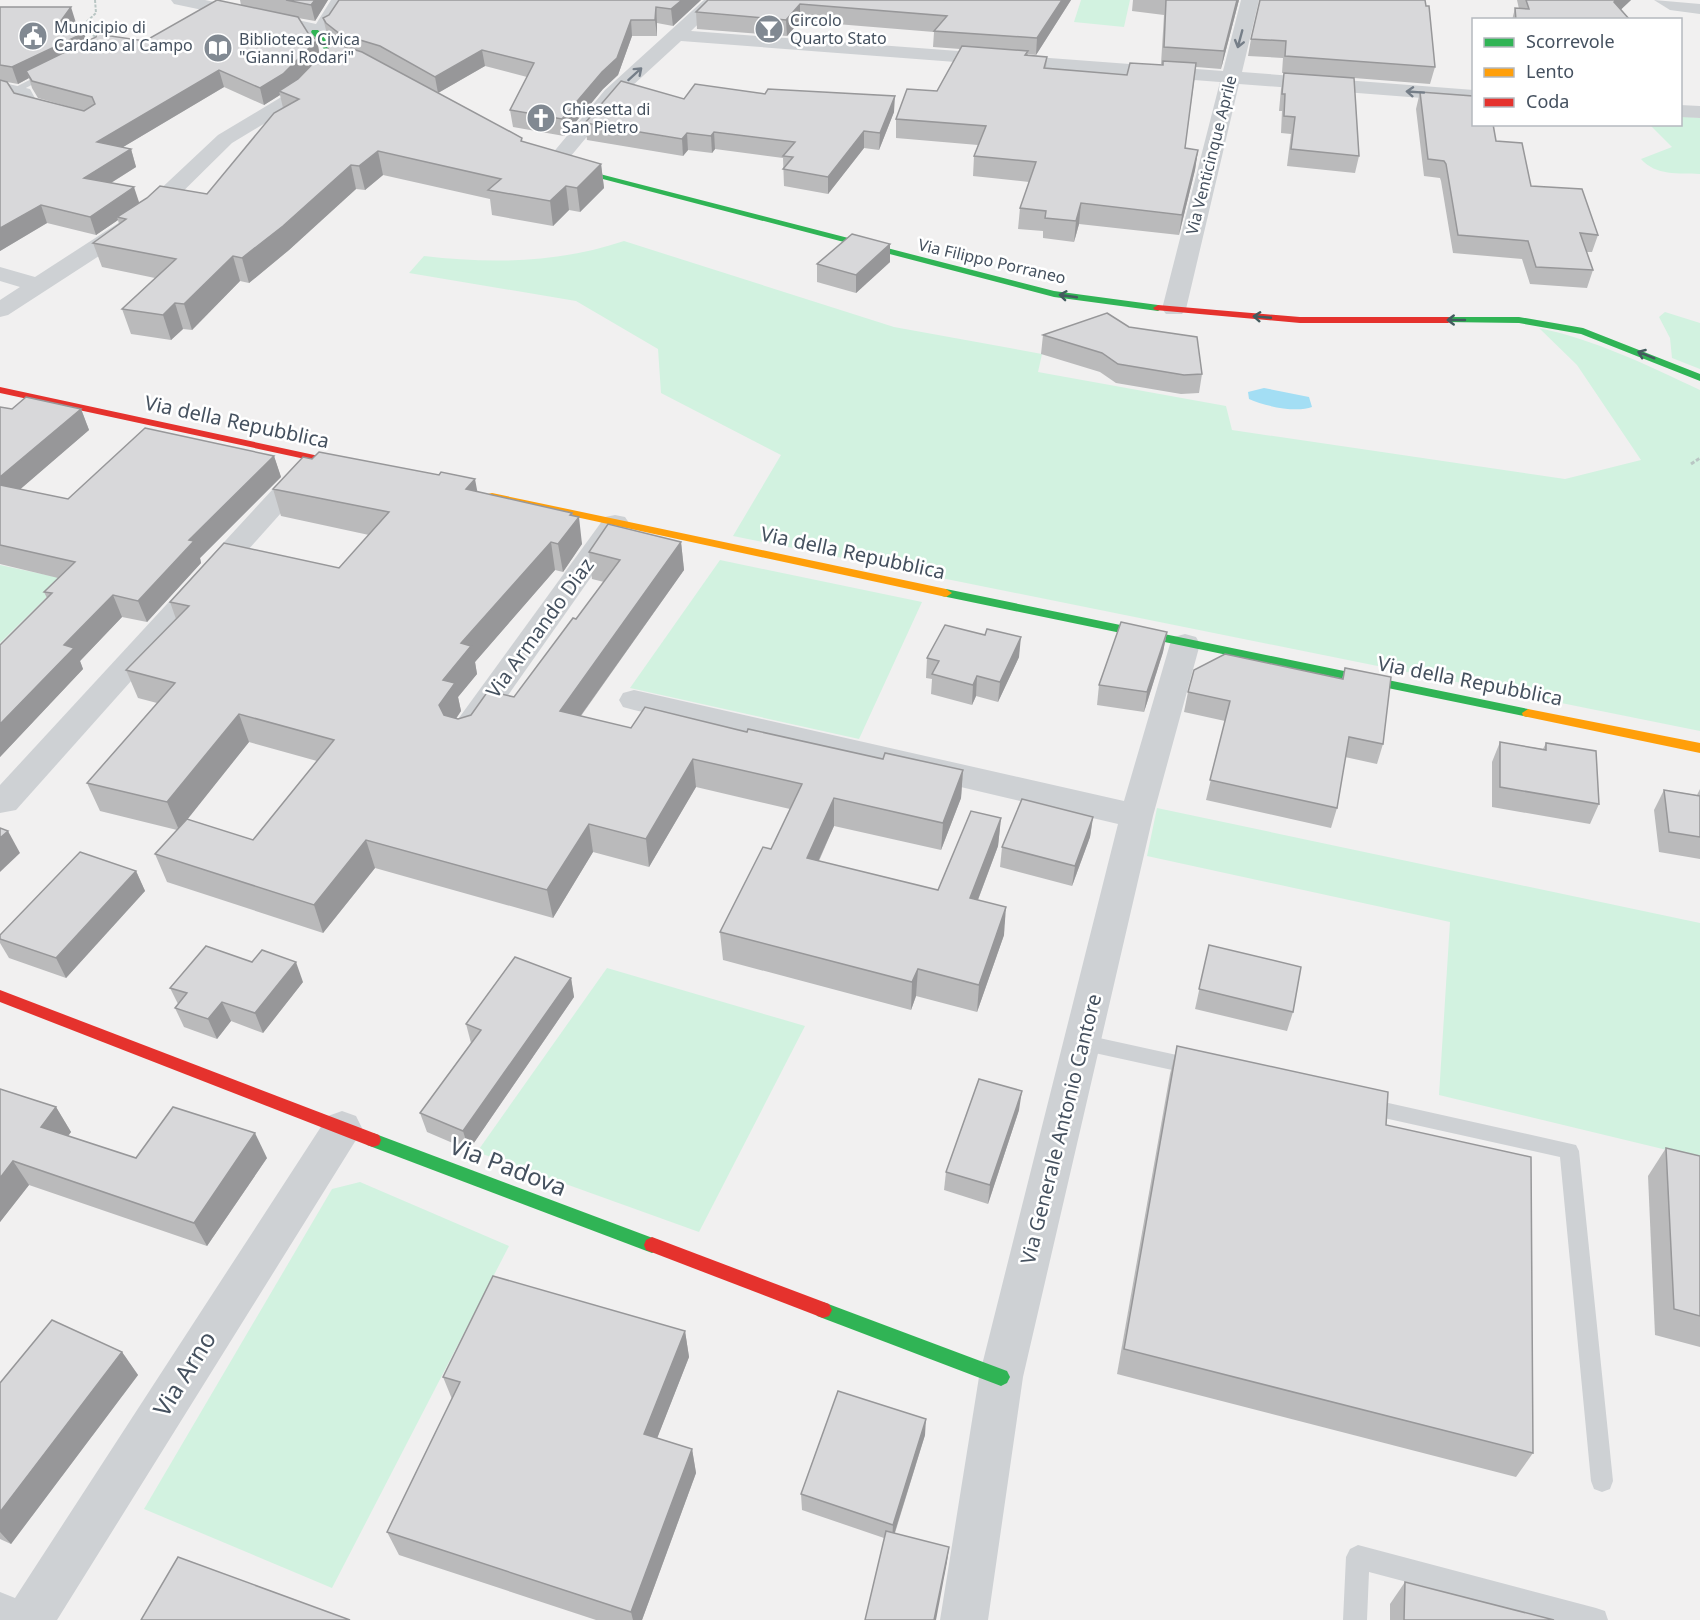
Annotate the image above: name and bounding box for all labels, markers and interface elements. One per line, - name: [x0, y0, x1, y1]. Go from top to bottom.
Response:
- place label: Circolo Quarto Stato: [790, 9, 887, 49]
- bar icon: Circolo Quarto Stato: [753, 13, 785, 45]
- place label: Municipio di Cardano al Campo: [54, 16, 193, 56]
- legend: [1472, 18, 1682, 126]
- public building icon: Municipio di Cardano al Campo: [17, 20, 49, 52]
- place label: Biblioteca Civica "Gianni Rodari": [239, 28, 360, 68]
- one-way arrow: [1234, 29, 1245, 48]
- text: Scorrevole: [1526, 29, 1615, 53]
- library icon: Biblioteca Civica "Gianni Rodari": [202, 32, 234, 64]
- text: Lento: [1526, 59, 1574, 83]
- one-way arrow: [627, 67, 642, 81]
- street label: Via Venticinque Aprile: [1181, 73, 1241, 237]
- one-way arrow: [1406, 86, 1426, 97]
- text: Coda: [1526, 89, 1569, 113]
- place label: Chiesetta di San Pietro: [562, 98, 651, 138]
- church icon: Chiesetta di San Pietro: [525, 102, 557, 134]
- street label: Via Filippo Porraneo: [916, 233, 1068, 289]
- one-way arrow: [1058, 290, 1078, 301]
- one-way arrow: [1252, 311, 1272, 322]
- one-way arrow: [1447, 314, 1467, 326]
- one-way arrow: [1638, 349, 1656, 360]
- street label: Via della Repubblica: [142, 389, 332, 454]
- street label: Via della Repubblica: [758, 520, 948, 585]
- street label: Via Armando Diaz: [480, 552, 600, 703]
- street label: Via della Repubblica: [1375, 649, 1565, 712]
- street label: Via Generale Antonio Cantore: [1014, 991, 1107, 1267]
- street label: Via Padova: [445, 1128, 572, 1203]
- street label: Via Arno: [145, 1324, 223, 1422]

